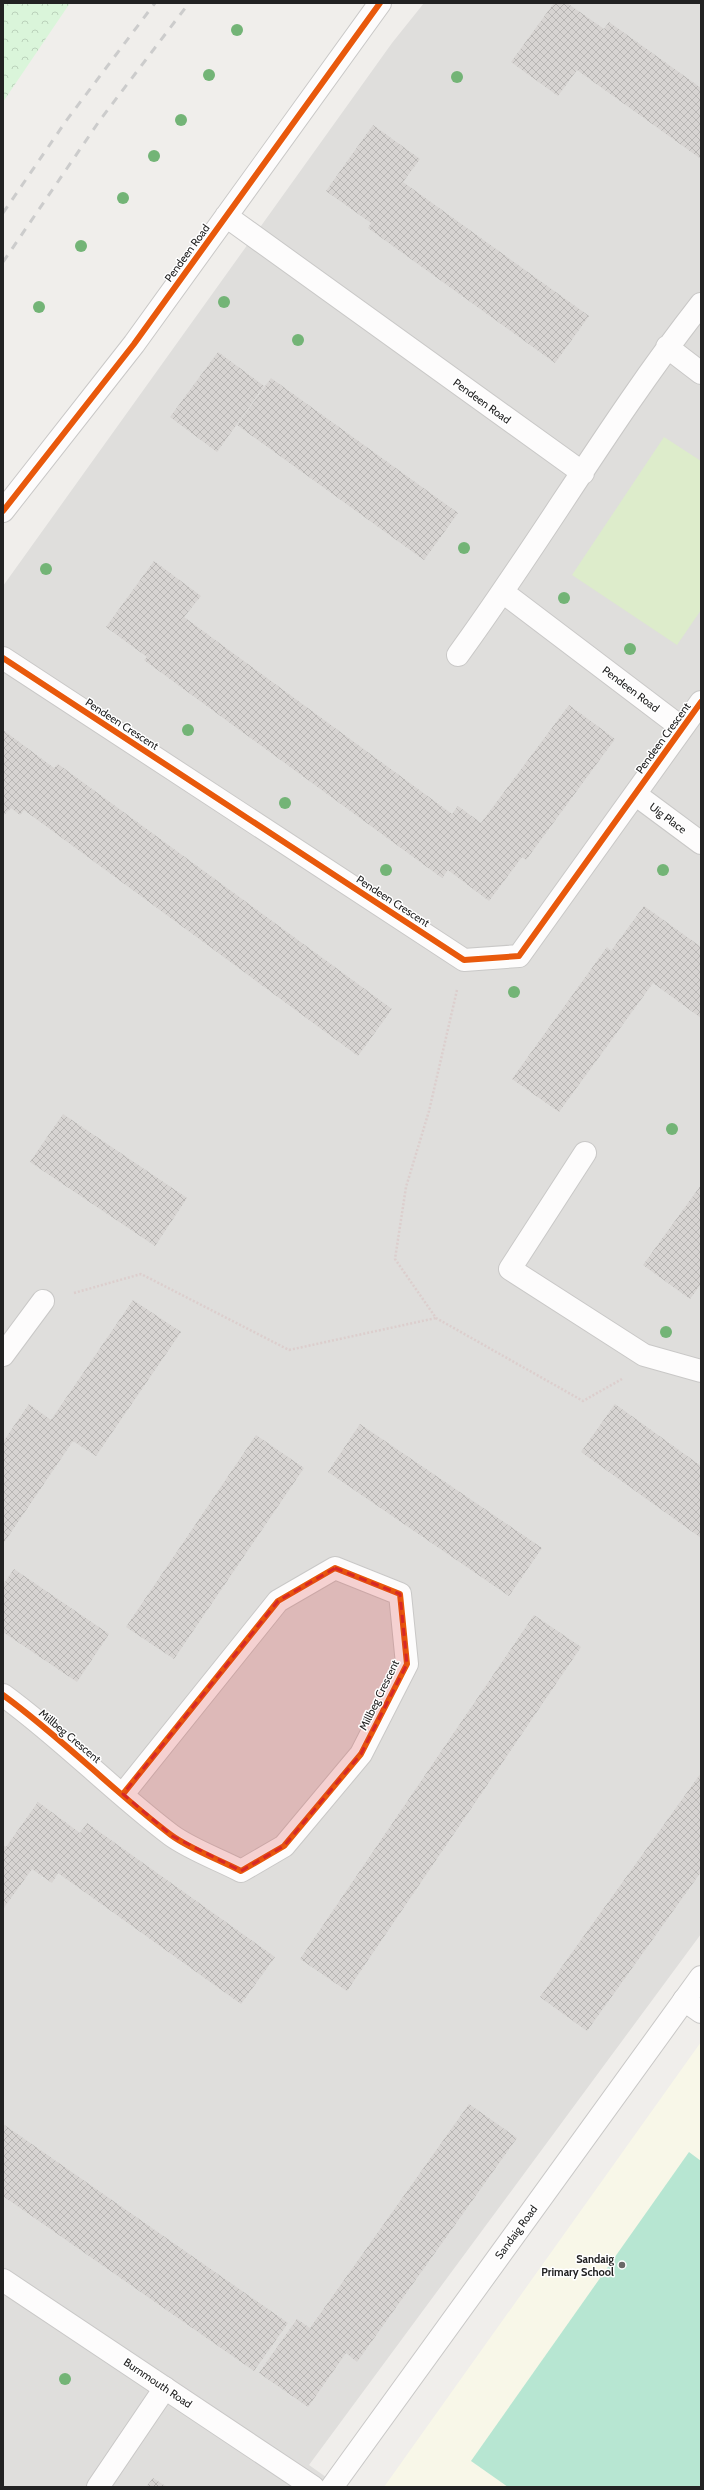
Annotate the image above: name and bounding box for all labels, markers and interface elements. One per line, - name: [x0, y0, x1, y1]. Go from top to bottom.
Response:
- street label: Pendeen Road: [161, 221, 213, 285]
- street label: Pendeen Road: [450, 375, 514, 427]
- street label: Pendeen Road: [600, 663, 662, 715]
- street label: Pendeen Crescent: [83, 695, 161, 753]
- street label: Pendeen Crescent: [633, 699, 694, 776]
- street label: Uig Place: [647, 800, 690, 837]
- street label: Pendeen Crescent: [354, 872, 432, 930]
- street label: Millbeg Crescent: [356, 1657, 402, 1732]
- street label: Millbeg Crescent: [36, 1706, 104, 1766]
- street label: Sandaig Road: [492, 2202, 540, 2262]
- place label: Sandaig Primary School: [541, 2252, 614, 2279]
- marker: Sandaig Primary School: [617, 2260, 627, 2270]
- street label: Burnmouth Road: [121, 2355, 195, 2411]

